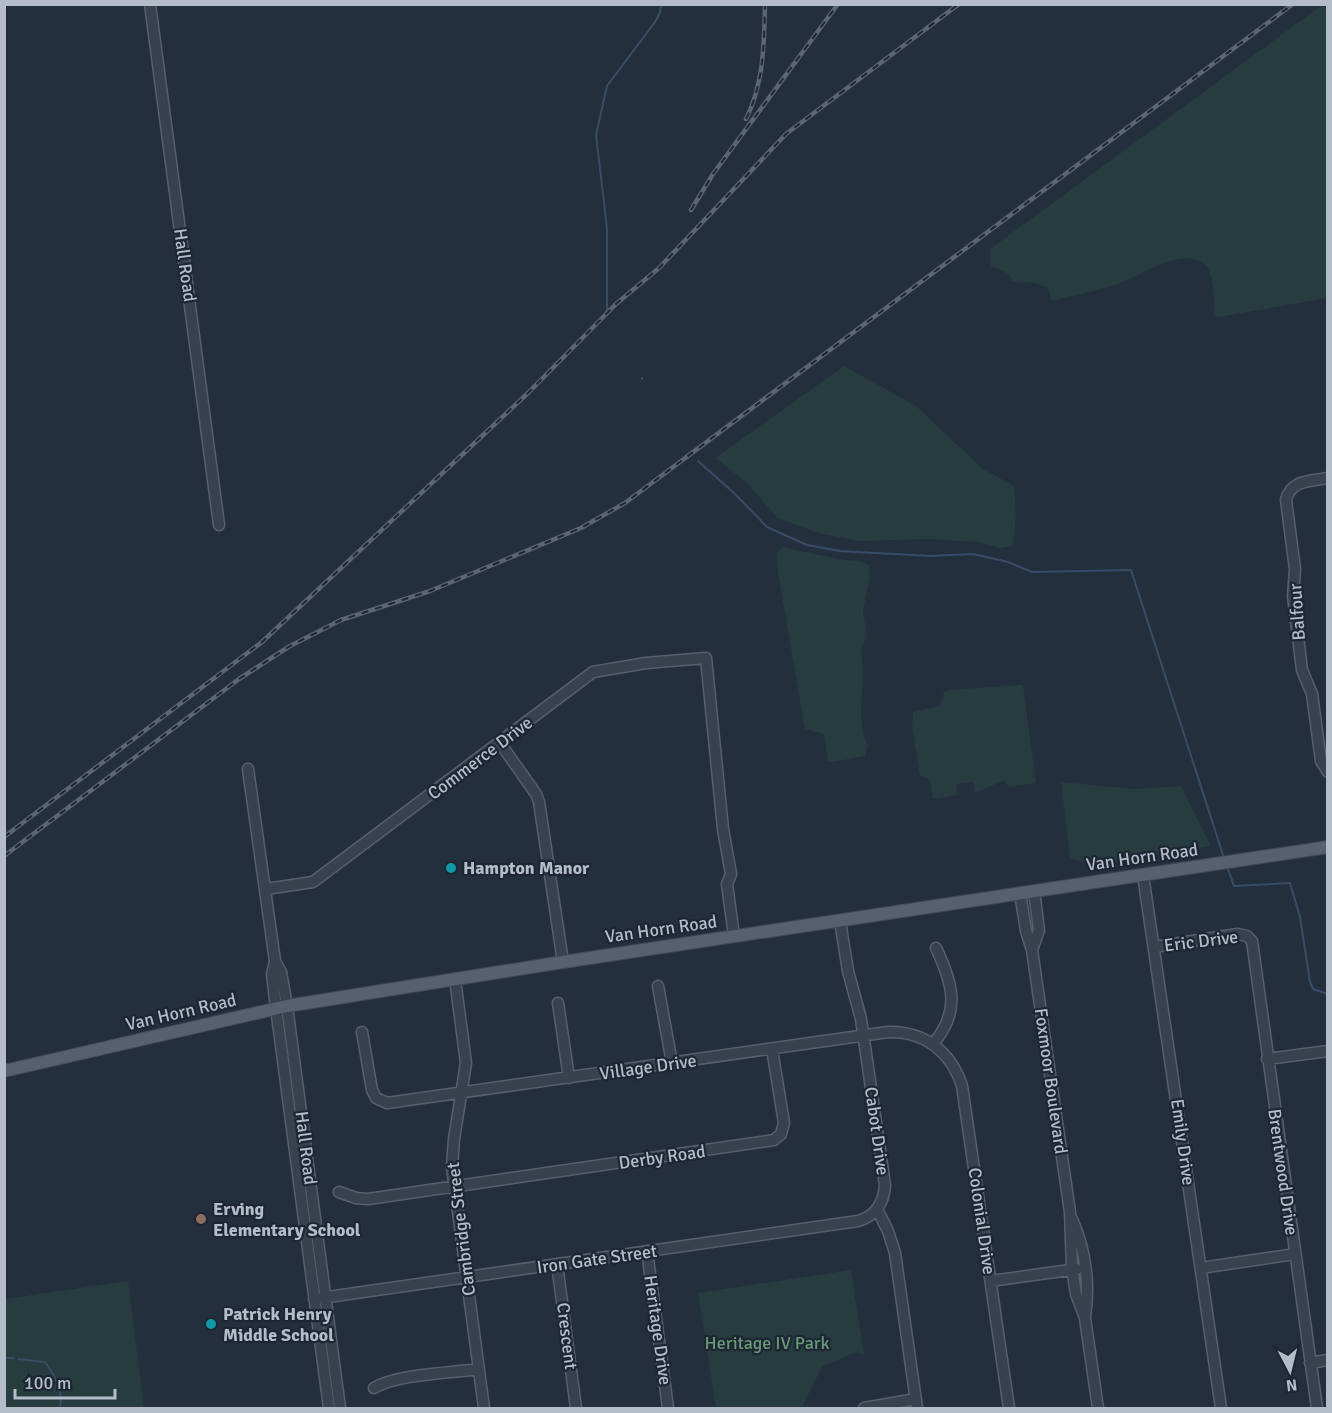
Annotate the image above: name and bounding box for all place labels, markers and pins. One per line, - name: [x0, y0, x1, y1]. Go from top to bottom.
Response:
- place label: Hampton Manor: [463, 857, 590, 879]
- marker: Hampton Manor: [444, 861, 458, 875]
- place label: Erving Elementary School: [213, 1198, 361, 1241]
- marker: Erving Elementary School: [194, 1212, 208, 1226]
- place label: Patrick Henry Middle School: [223, 1303, 334, 1346]
- marker: Patrick Henry Middle School: [204, 1317, 218, 1331]

